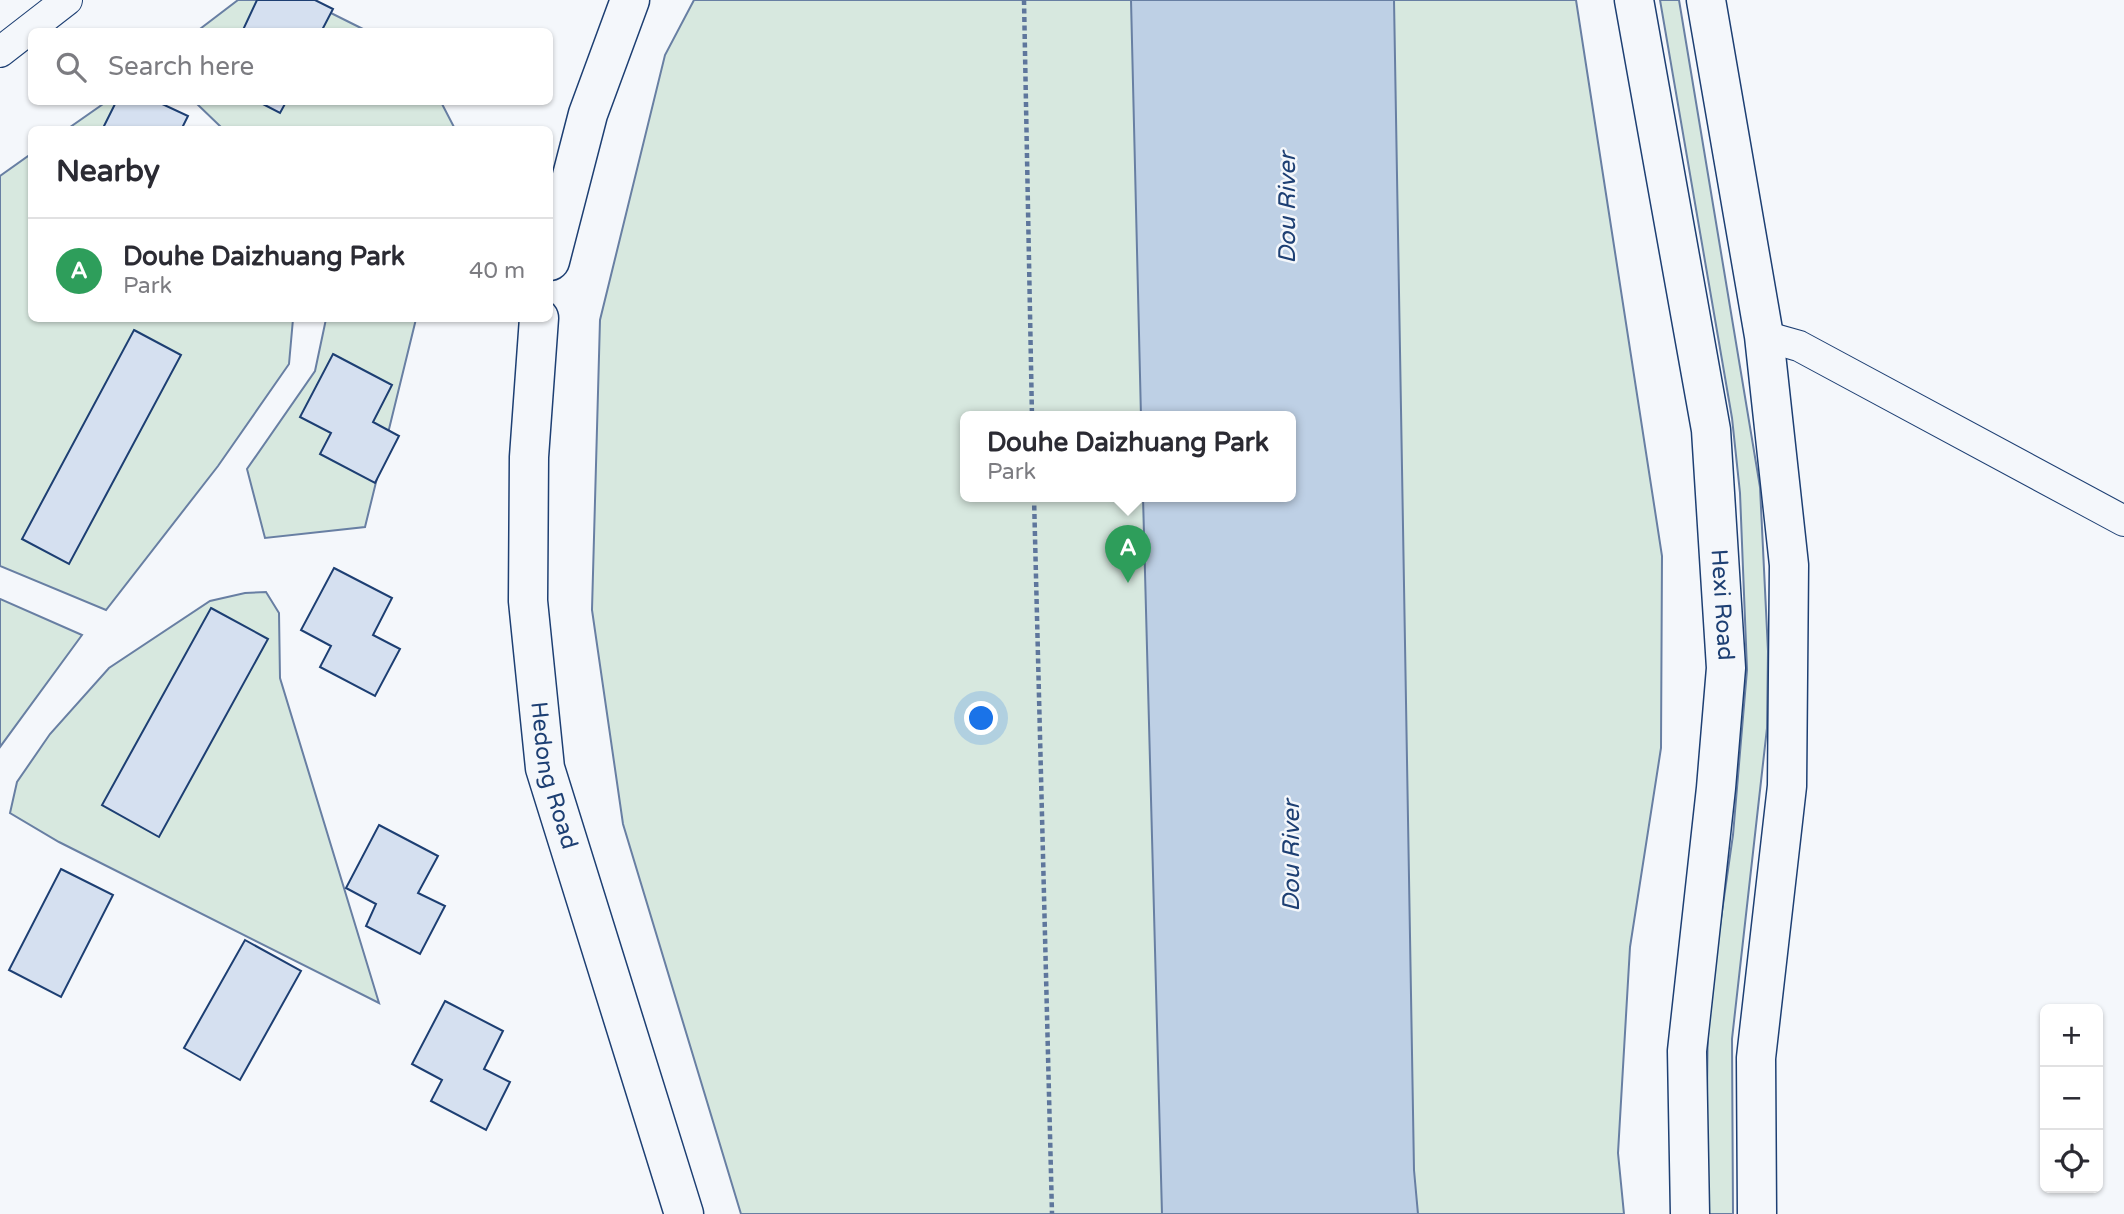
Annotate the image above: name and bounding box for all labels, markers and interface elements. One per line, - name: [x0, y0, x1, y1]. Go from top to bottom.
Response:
- search box: [28, 28, 553, 105]
- icon: search: [52, 48, 90, 86]
- text: Search here: [108, 51, 254, 82]
- water label: Dou River: [1273, 149, 1302, 264]
- text: Nearby: [56, 153, 160, 190]
- text: Douhe Daizhuang Park: [123, 241, 405, 272]
- text: A: [70, 257, 88, 285]
- text: 40 m: [469, 257, 525, 285]
- text: Park: [123, 272, 172, 300]
- popup: [960, 411, 1296, 502]
- text: Douhe Daizhuang Park: [987, 427, 1269, 458]
- text: Park: [987, 458, 1036, 486]
- pin: A: [1105, 525, 1151, 583]
- street label: Hexi Road: [1705, 548, 1740, 662]
- street label: Hedong Road: [524, 700, 583, 853]
- your location: [964, 701, 998, 735]
- water label: Dou River: [1277, 797, 1306, 912]
- map controls: [2040, 1004, 2103, 1193]
- button: +: [2040, 1004, 2103, 1067]
- button: −: [2040, 1067, 2103, 1130]
- button: locate: [2040, 1130, 2103, 1193]

